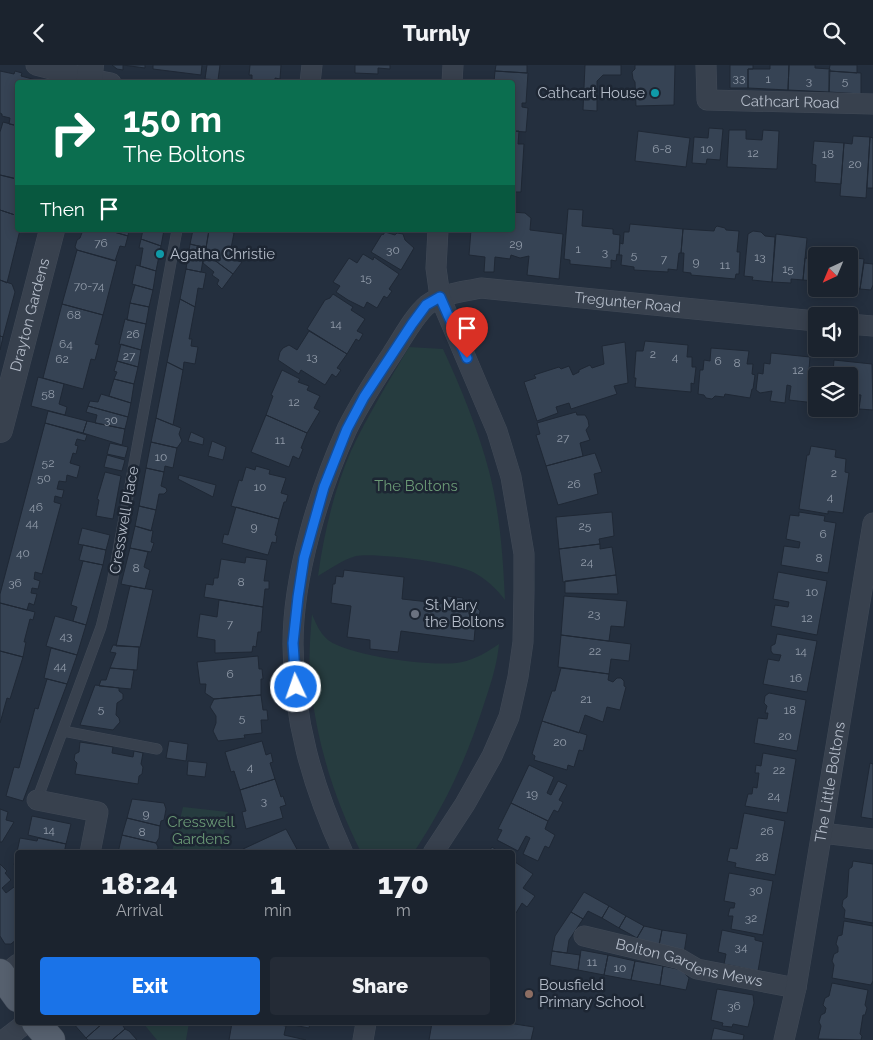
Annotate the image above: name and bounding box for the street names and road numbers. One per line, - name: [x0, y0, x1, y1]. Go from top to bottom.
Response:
- street label: Cathcart Road: [740, 92, 840, 112]
- street label: Drayton Gardens: [7, 256, 53, 374]
- street label: Tregunter Road: [573, 288, 682, 317]
- street label: Cresswell Place: [106, 464, 142, 575]
- street label: The Little Boltons: [811, 720, 849, 844]
- street label: Bolton Gardens Mews: [614, 935, 764, 990]

